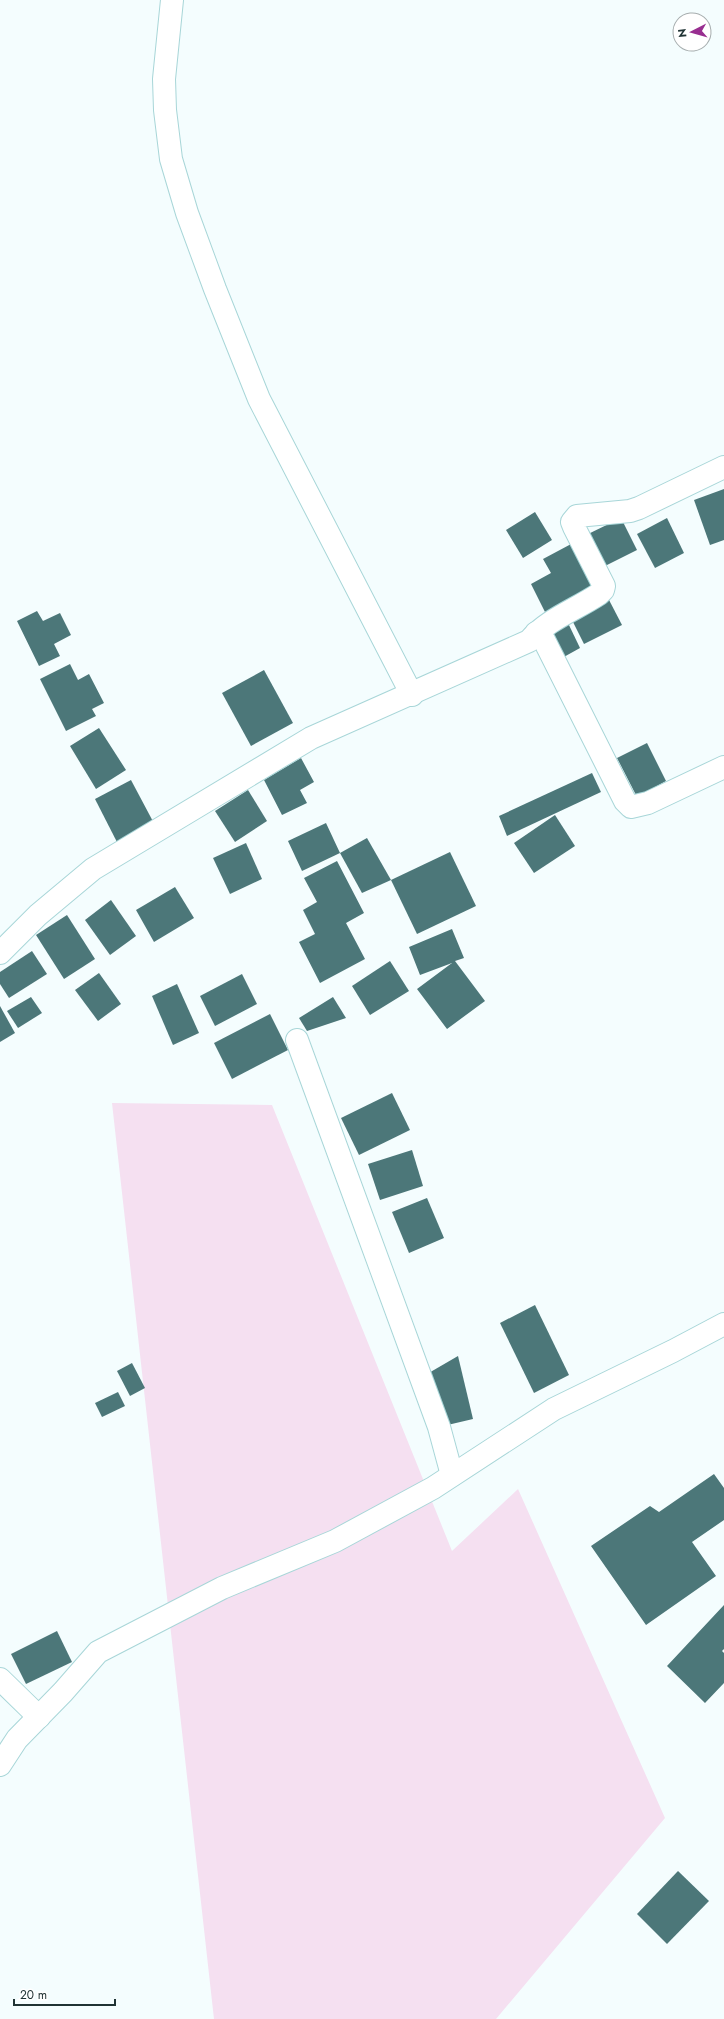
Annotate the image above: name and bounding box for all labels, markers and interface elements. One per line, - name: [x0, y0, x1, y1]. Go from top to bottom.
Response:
- north arrow: [672, 12, 712, 52]
- text: N: [674, 28, 690, 38]
- scale bar: [14, 1981, 115, 2007]
- text: 20 m: [20, 1986, 47, 2004]

